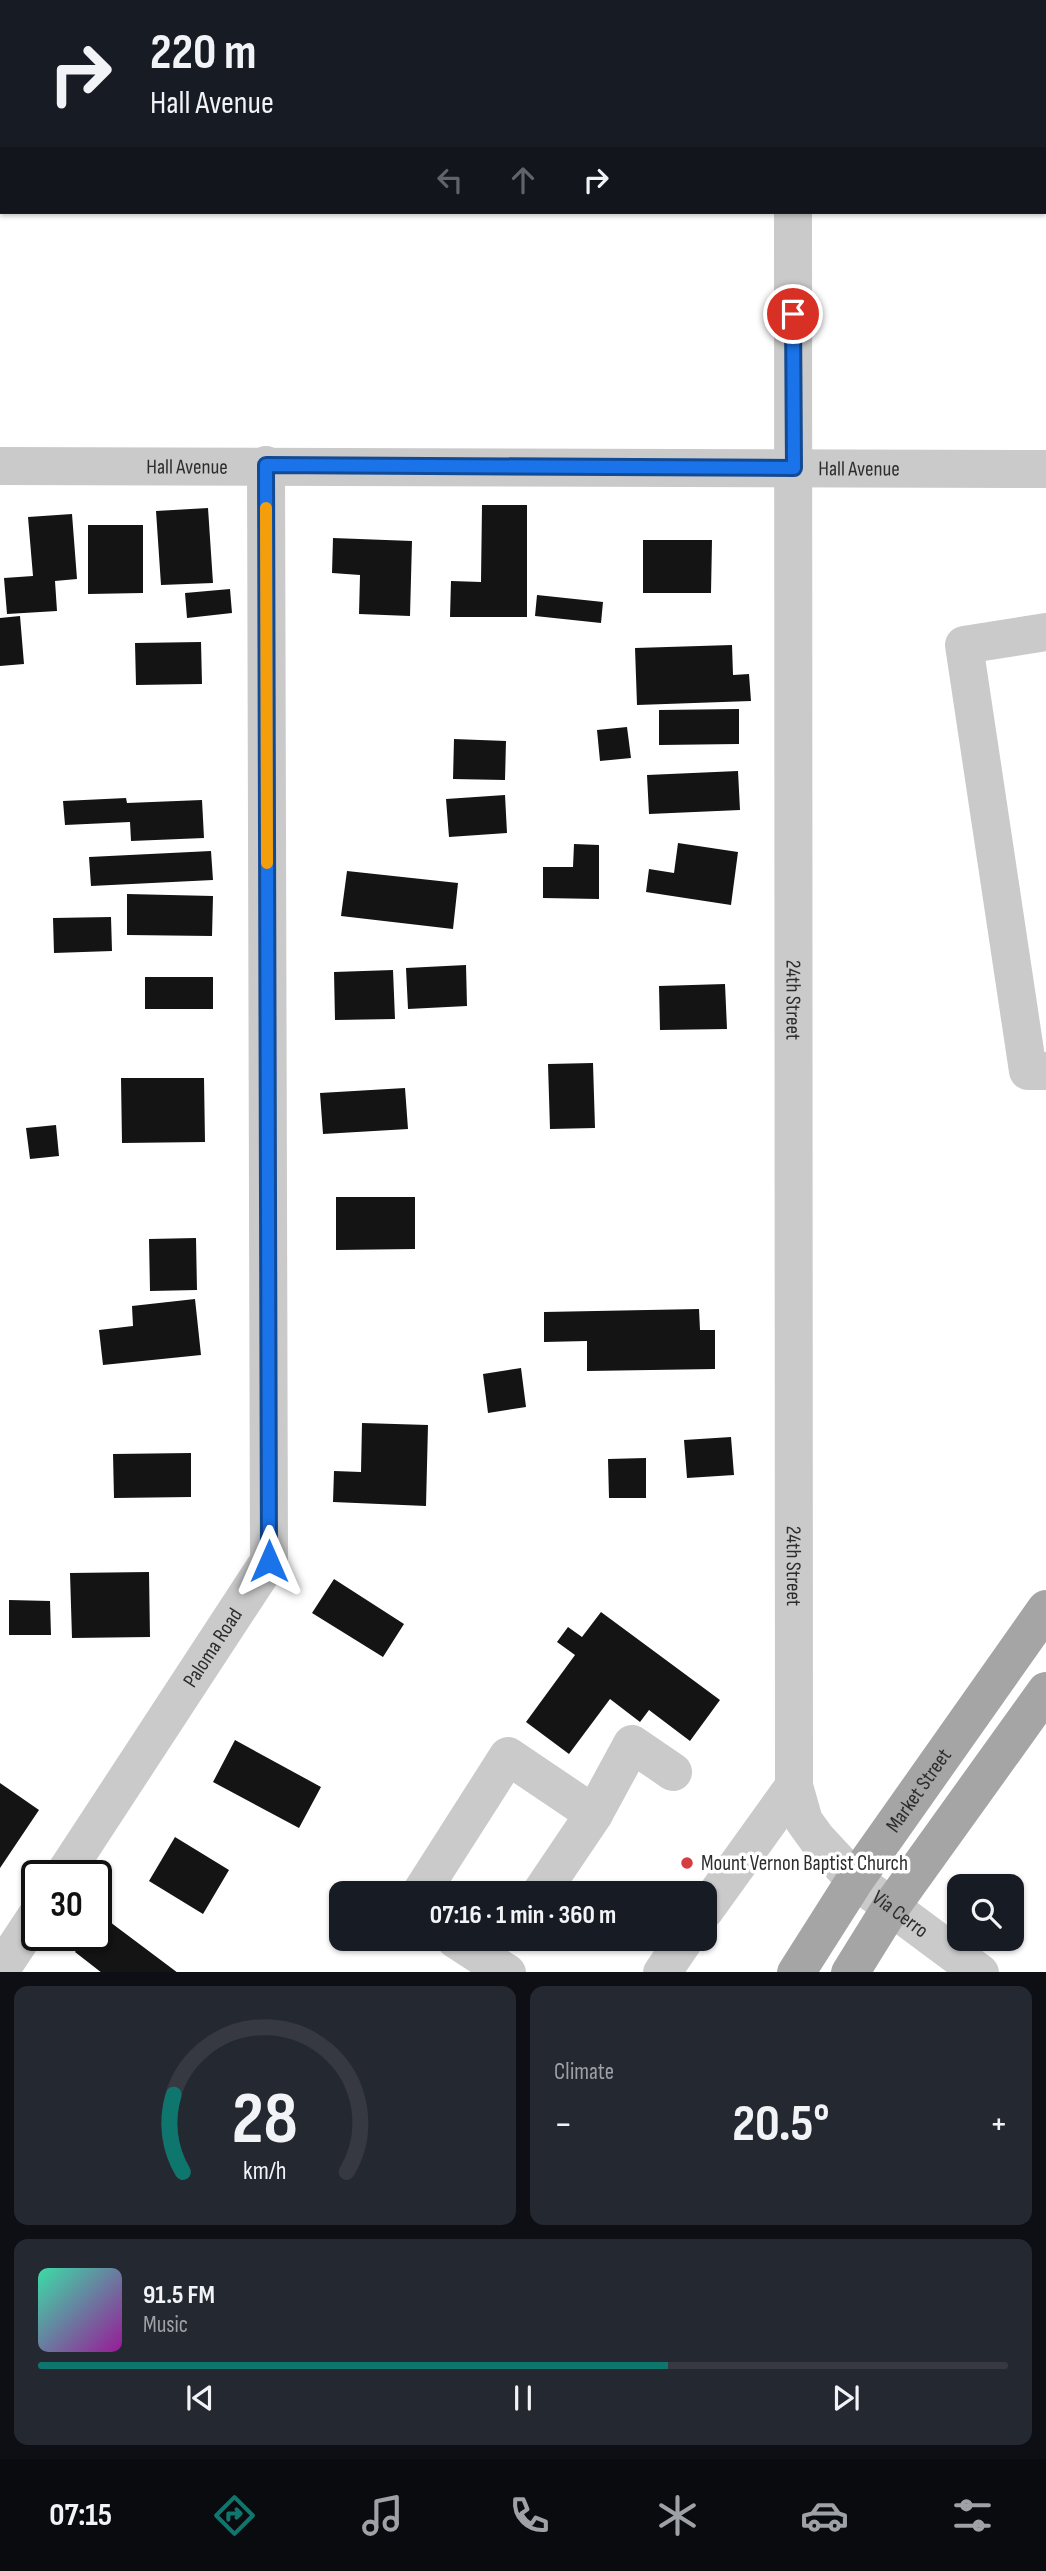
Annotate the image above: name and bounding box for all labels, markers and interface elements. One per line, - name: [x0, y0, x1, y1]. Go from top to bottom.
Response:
- text: 220 m: [150, 24, 256, 83]
- icon: right: [35, 28, 126, 119]
- text: Hall Avenue: [150, 84, 274, 123]
- icon: left: [431, 161, 469, 199]
- icon: ahead: [504, 161, 542, 199]
- icon: right: [577, 161, 615, 199]
- pin: [763, 284, 823, 344]
- icon: arrive: [774, 295, 812, 333]
- street label: Hall Avenue: [146, 454, 228, 480]
- street label: Hall Avenue: [818, 456, 900, 482]
- street label: 24th Street: [780, 960, 806, 1040]
- position arrow: [232, 1524, 306, 1598]
- street label: 24th Street: [781, 1526, 806, 1606]
- street label: Paloma Road: [178, 1604, 248, 1692]
- street label: Market Street: [881, 1744, 957, 1837]
- place label: Mount Vernon Baptist Church: [701, 1851, 908, 1876]
- marker: Mount Vernon Baptist Church: [679, 1855, 695, 1871]
- speed limit sign: 30: [21, 1860, 112, 1951]
- map controls: [947, 1874, 1024, 1951]
- button: search: [947, 1874, 1024, 1951]
- street label: Via Cerro: [867, 1885, 933, 1943]
- text: 07:16 · 1 min · 360 m: [430, 1900, 616, 1931]
- text: Climate: [554, 2058, 614, 2086]
- text: 28: [232, 2076, 298, 2164]
- text: 20.5°: [732, 2093, 830, 2156]
- text: −: [554, 2102, 573, 2147]
- text: +: [989, 2102, 1008, 2147]
- text: km/h: [243, 2155, 287, 2186]
- text: 91.5 FM: [143, 2280, 215, 2311]
- text: Music: [143, 2311, 188, 2339]
- icon: previous: [181, 2379, 219, 2417]
- icon: pause: [504, 2379, 542, 2417]
- icon: next: [827, 2379, 865, 2417]
- icon: directions: [210, 2491, 259, 2540]
- icon: music: [358, 2491, 407, 2540]
- icon: phone: [505, 2491, 554, 2540]
- icon: climate: [653, 2491, 702, 2540]
- icon: car: [800, 2491, 849, 2540]
- icon: filters: [948, 2491, 997, 2540]
- text: 07:15: [49, 2496, 112, 2535]

